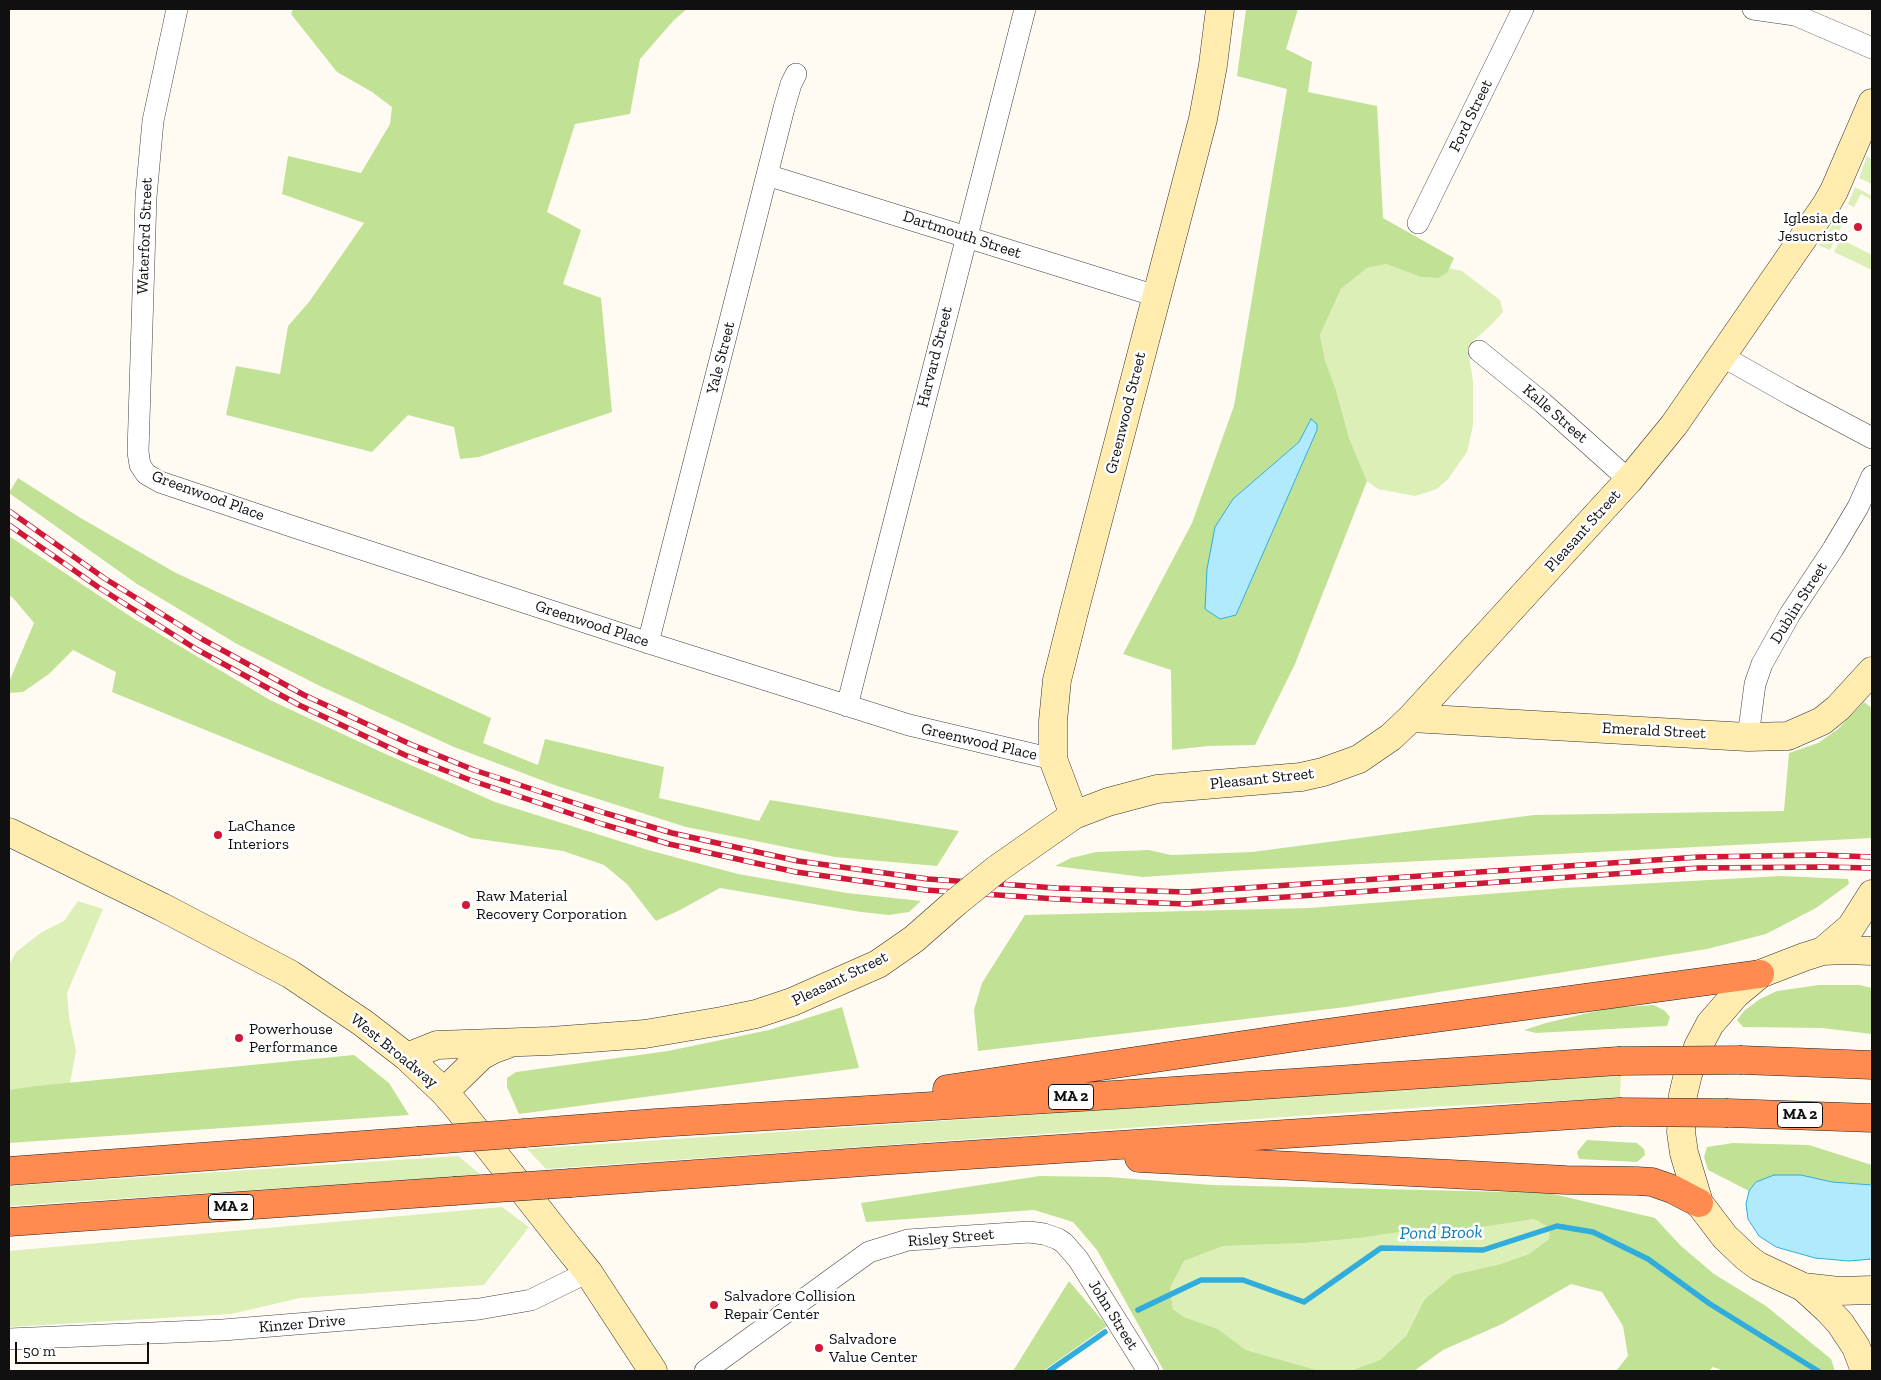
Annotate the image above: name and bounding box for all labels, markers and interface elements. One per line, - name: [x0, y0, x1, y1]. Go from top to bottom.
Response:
- street label: Ford Street: [1445, 77, 1497, 155]
- street label: Waterford Street: [133, 177, 157, 295]
- street label: Dartmouth Street: [900, 207, 1024, 263]
- place label: Iglesia de Jesucristo: [1778, 208, 1848, 246]
- marker: Iglesia de Jesucristo: [1852, 221, 1864, 233]
- street label: Harvard Street: [913, 304, 957, 410]
- street label: Yale Street: [703, 320, 739, 396]
- street label: Greenwood Street: [1102, 350, 1150, 476]
- street label: Kalle Street: [1519, 381, 1591, 447]
- street label: Greenwood Place: [149, 467, 267, 525]
- street label: Pleasant Street: [1541, 486, 1625, 576]
- street label: Dublin Street: [1766, 559, 1832, 647]
- street label: Greenwood Place: [533, 597, 651, 651]
- street label: Greenwood Place: [919, 719, 1039, 765]
- street label: Emerald Street: [1602, 719, 1706, 743]
- street label: Pleasant Street: [1209, 764, 1315, 794]
- place label: LaChance Interiors: [228, 816, 295, 854]
- marker: LaChance Interiors: [212, 829, 224, 841]
- place label: Raw Material Recovery Corporation: [476, 886, 627, 924]
- marker: Raw Material Recovery Corporation: [460, 899, 472, 911]
- street label: Pleasant Street: [789, 948, 891, 1010]
- street label: West Broadway: [346, 1010, 442, 1092]
- place label: Powerhouse Performance: [249, 1019, 338, 1057]
- marker: Powerhouse Performance: [233, 1032, 245, 1044]
- road number: MA 2: [1048, 1084, 1094, 1110]
- road number: MA 2: [1778, 1102, 1822, 1128]
- road number: MA 2: [208, 1194, 254, 1220]
- water label: Pond Brook: [1399, 1221, 1483, 1245]
- street label: Risley Street: [907, 1225, 995, 1251]
- street label: John Street: [1084, 1276, 1142, 1354]
- place label: Salvadore Collision Repair Center: [724, 1286, 855, 1324]
- marker: Salvadore Collision Repair Center: [708, 1299, 720, 1311]
- street label: Kinzer Drive: [258, 1311, 346, 1337]
- place label: Salvadore Value Center: [829, 1329, 918, 1367]
- scale bar: [18, 1332, 151, 1364]
- text: 50 m: [23, 1342, 56, 1360]
- marker: Salvadore Value Center: [813, 1342, 825, 1354]

